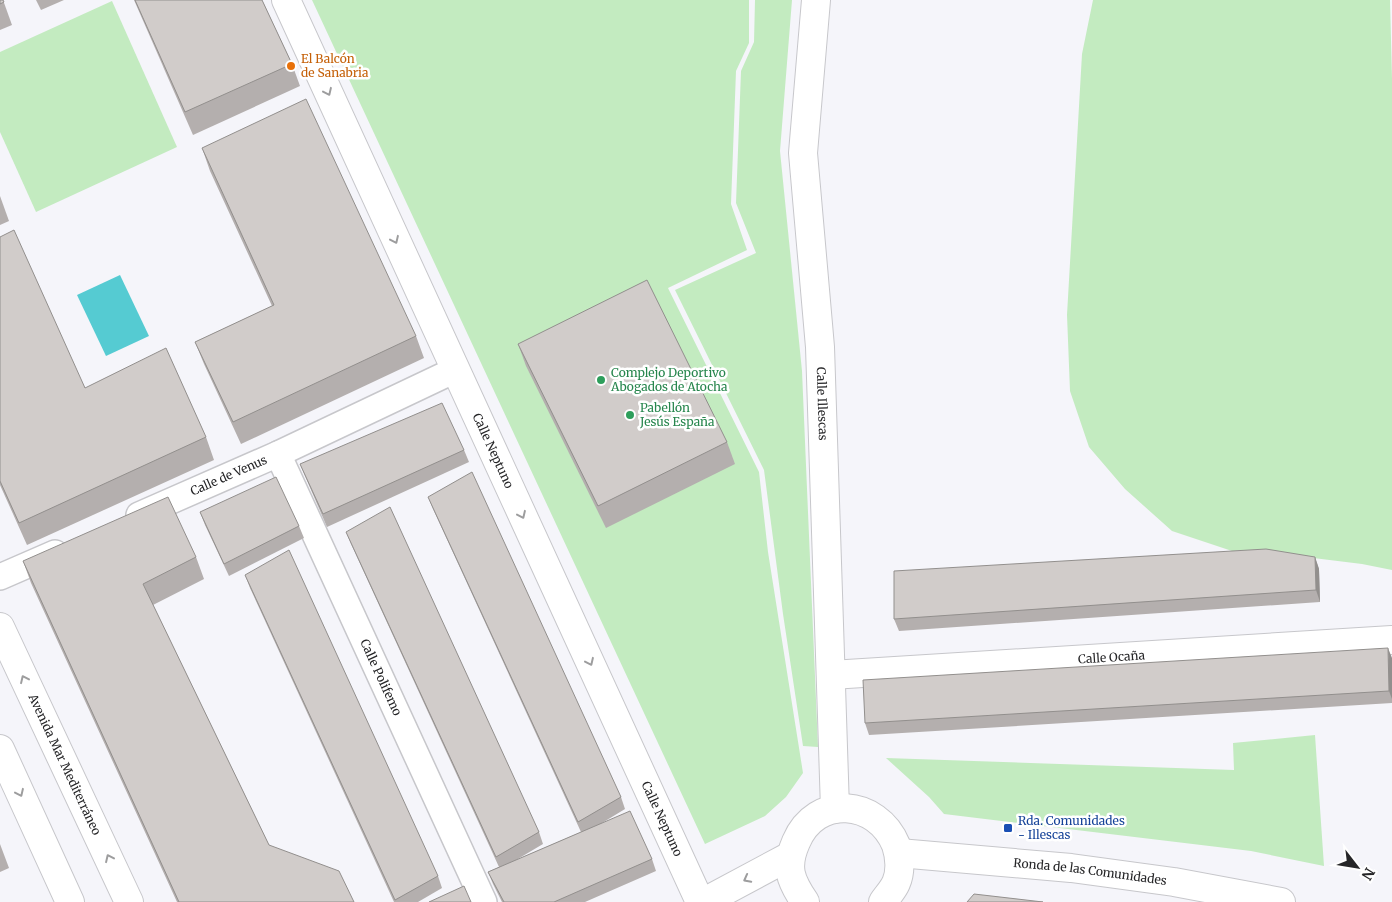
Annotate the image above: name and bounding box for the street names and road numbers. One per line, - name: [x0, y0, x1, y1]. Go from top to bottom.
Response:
- street label: Calle Illescas: [814, 367, 831, 441]
- street label: Calle Neptuno: [470, 411, 517, 491]
- street label: Calle de Venus: [188, 452, 269, 499]
- street label: Calle Polifemo: [357, 637, 405, 718]
- street label: Calle Ocaña: [1078, 647, 1146, 667]
- street label: Avenida Mar Mediterráneo: [25, 690, 105, 837]
- street label: Calle Neptuno: [639, 779, 686, 859]
- street label: Ronda de las Comunidades: [1013, 855, 1168, 888]

